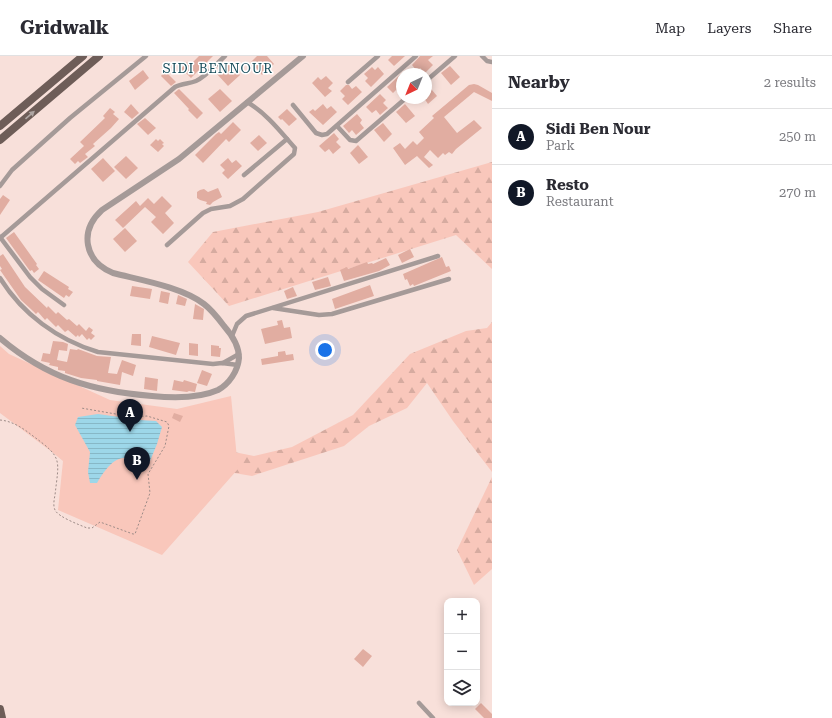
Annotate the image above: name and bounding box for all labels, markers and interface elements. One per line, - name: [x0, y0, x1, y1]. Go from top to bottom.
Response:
- text: Gridwalk: [20, 16, 109, 39]
- text: Map: [655, 20, 685, 36]
- text: Layers: [707, 20, 751, 36]
- text: Share: [773, 20, 812, 36]
- district label: SIDI BENNOUR: [163, 61, 273, 76]
- north arrow: [396, 68, 432, 104]
- text: Nearby: [508, 72, 570, 92]
- text: 2 results: [764, 75, 816, 90]
- one-way arrow: [25, 111, 34, 120]
- text: Sidi Ben Nour: [546, 120, 651, 138]
- text: A: [516, 129, 526, 144]
- text: 250 m: [779, 129, 816, 144]
- text: Park: [546, 138, 575, 153]
- text: Resto: [546, 176, 589, 194]
- text: B: [516, 185, 526, 200]
- text: 270 m: [779, 185, 816, 200]
- text: Restaurant: [546, 194, 614, 209]
- your location: [315, 340, 335, 360]
- pin: A: [117, 399, 143, 432]
- pin: B: [124, 447, 150, 480]
- map controls: [444, 598, 480, 706]
- button: +: [444, 598, 480, 634]
- button: −: [444, 634, 480, 670]
- button: layers: [444, 670, 480, 706]

